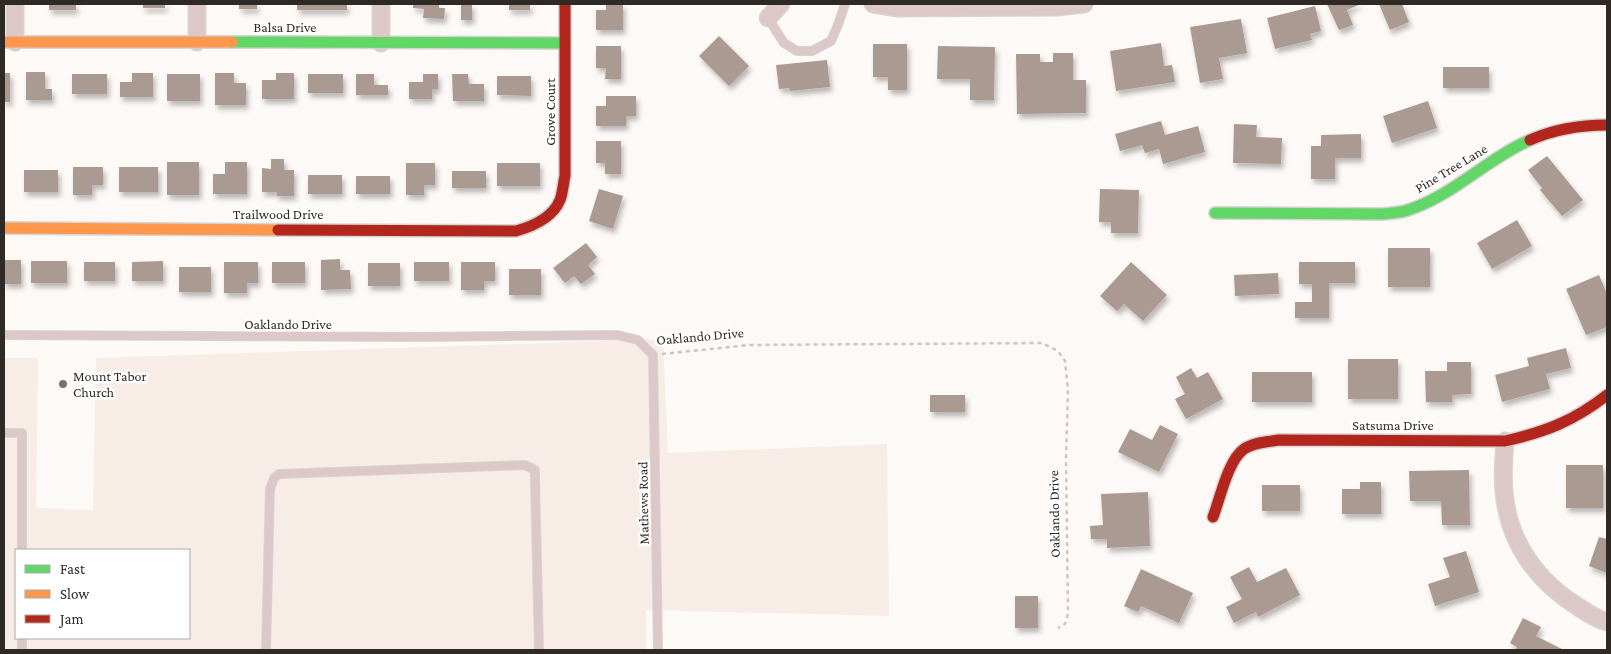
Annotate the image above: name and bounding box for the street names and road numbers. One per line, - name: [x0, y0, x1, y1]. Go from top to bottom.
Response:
- street label: Balsa Drive: [254, 19, 316, 35]
- street label: Grove Court: [542, 78, 558, 146]
- street label: Pine Tree Lane: [1412, 140, 1490, 196]
- street label: Trailwood Drive: [233, 206, 323, 222]
- street label: Oaklando Drive: [244, 316, 332, 332]
- street label: Oaklando Drive: [656, 324, 744, 348]
- street label: Satsuma Drive: [1352, 417, 1434, 433]
- street label: Mathews Road: [634, 461, 652, 545]
- street label: Oaklando Drive: [1045, 470, 1063, 558]

